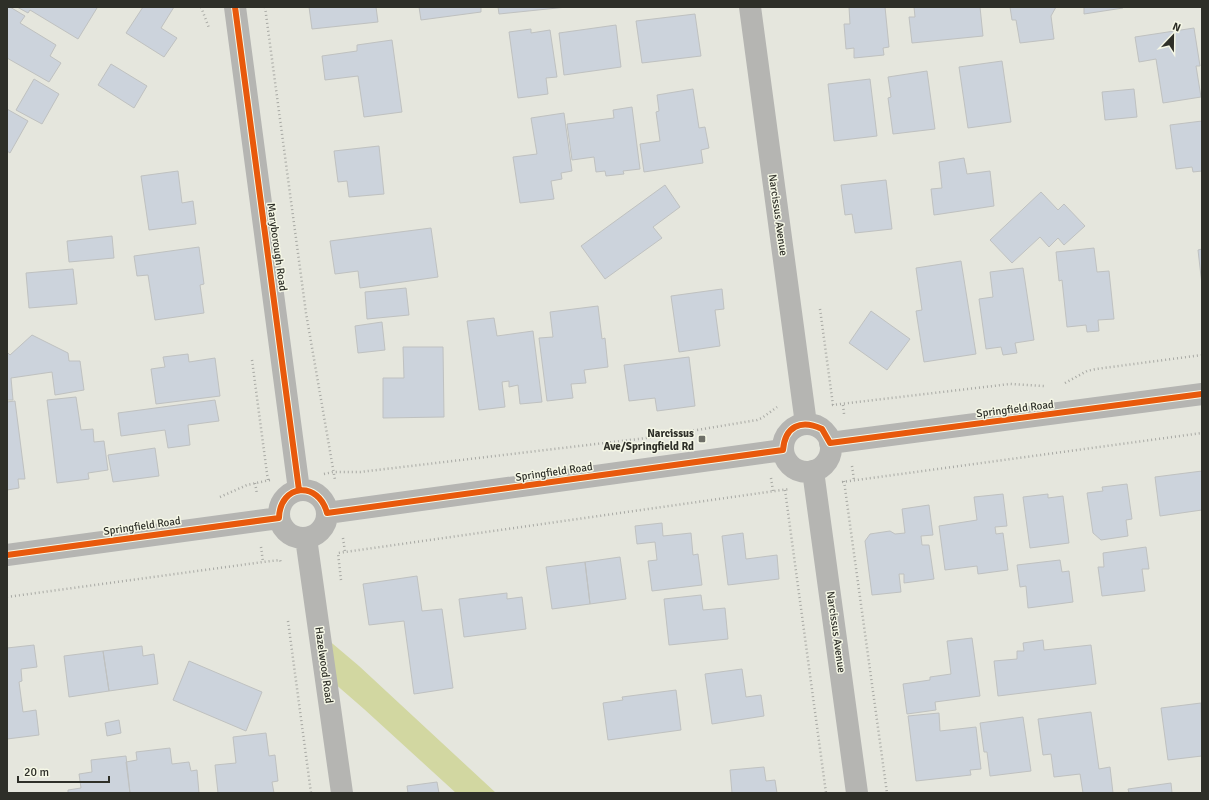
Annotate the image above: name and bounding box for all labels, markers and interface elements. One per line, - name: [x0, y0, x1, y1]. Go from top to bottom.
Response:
- north arrow: [1153, 16, 1193, 56]
- text: N: [1171, 20, 1183, 35]
- street label: Narcissus Avenue: [766, 173, 790, 257]
- street label: Maryborough Road: [264, 202, 290, 292]
- street label: Springfield Road: [976, 398, 1055, 420]
- place label: Narcissus Ave/Springfield Rd: [603, 427, 694, 453]
- marker: Narcissus Ave/Springfield Rd: [697, 434, 707, 444]
- street label: Springfield Road: [515, 460, 594, 484]
- street label: Springfield Road: [103, 514, 182, 538]
- street label: Narcissus Avenue: [824, 590, 848, 674]
- street label: Hazelwood Road: [312, 626, 336, 704]
- scale bar: [18, 758, 109, 784]
- text: 20 m: [24, 765, 49, 780]

